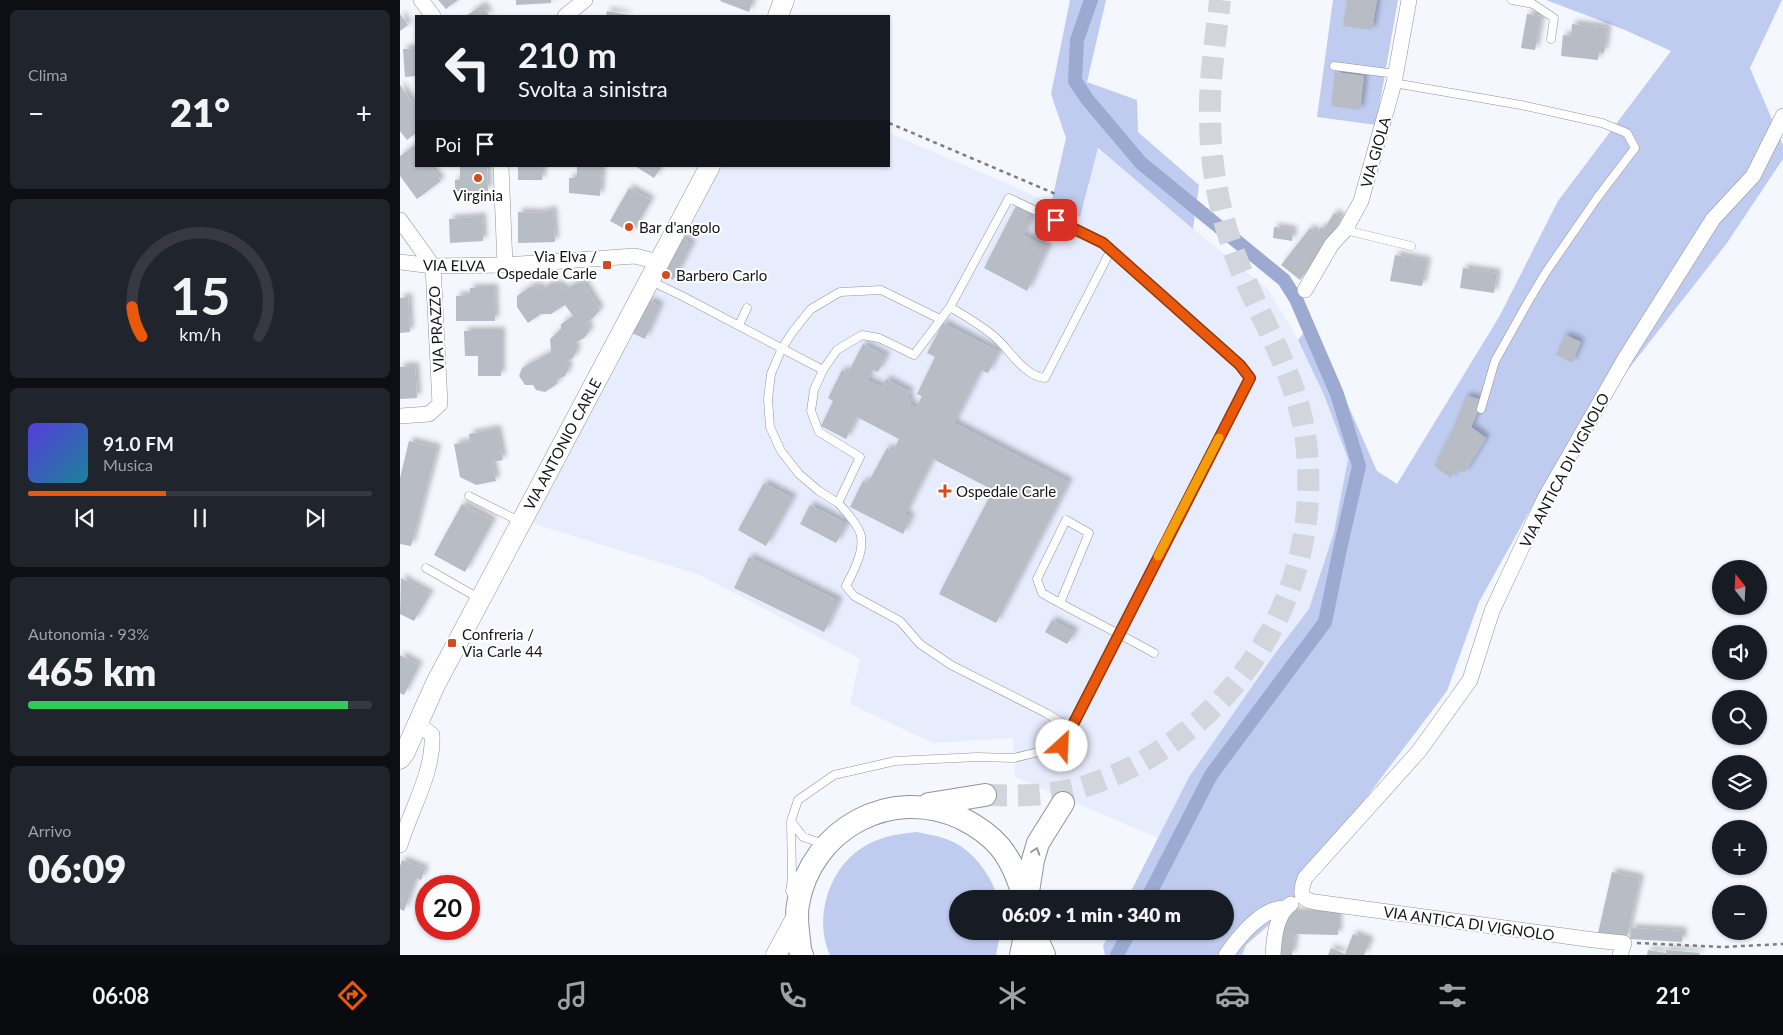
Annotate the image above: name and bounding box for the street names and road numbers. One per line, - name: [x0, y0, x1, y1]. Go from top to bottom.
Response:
- street label: VIA GIOLA: [1356, 114, 1394, 190]
- street label: VIA ELVA: [423, 255, 486, 275]
- street label: VIA PRAZZO: [425, 285, 447, 373]
- street label: VIA ANTONIO CARLE: [520, 375, 604, 513]
- street label: VIA ANTICA DI VIGNOLO: [1516, 390, 1612, 550]
- street label: VIA ANTICA DI VIGNOLO: [1382, 902, 1556, 944]

